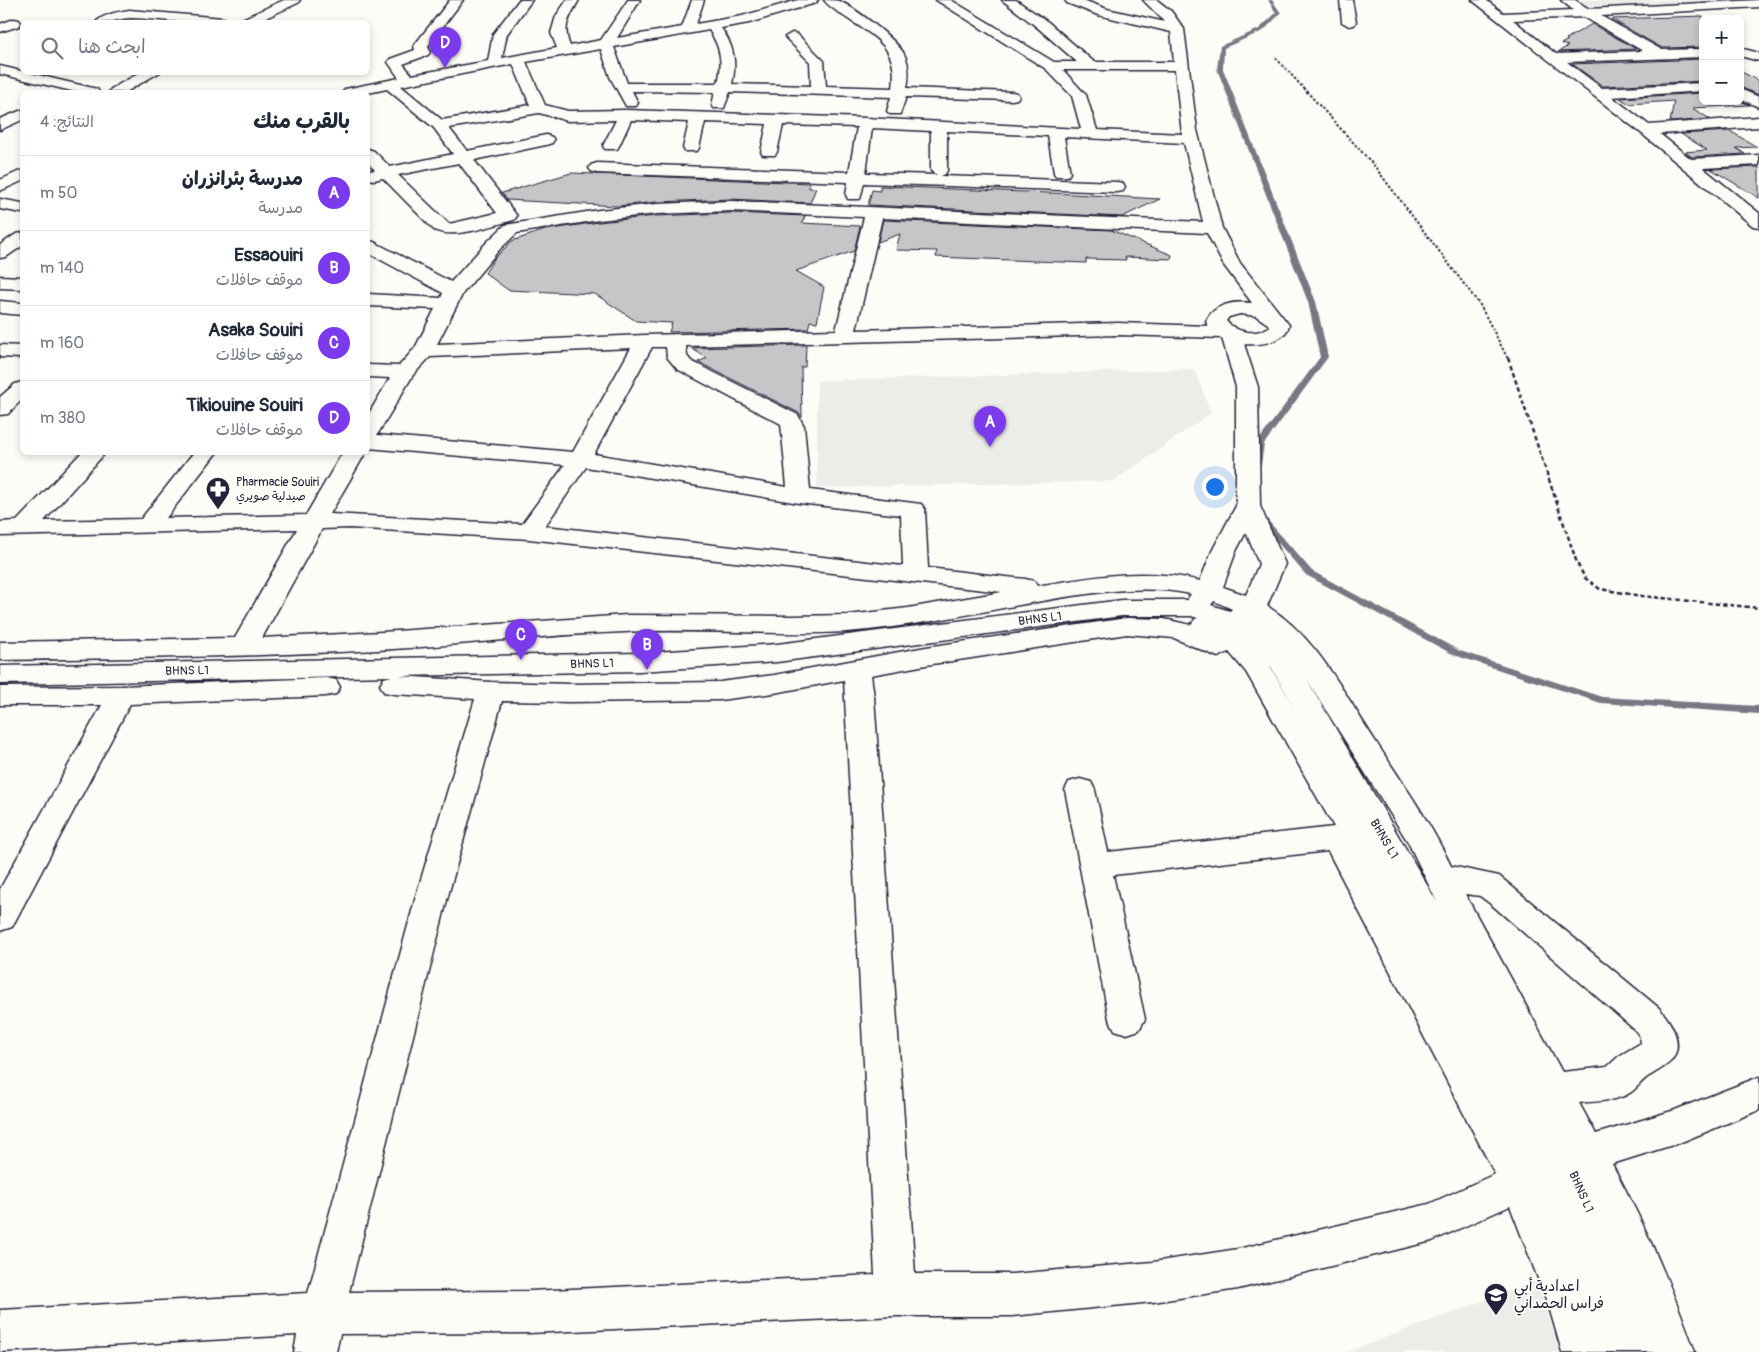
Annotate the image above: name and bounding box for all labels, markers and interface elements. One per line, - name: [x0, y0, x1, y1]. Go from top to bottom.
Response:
- map controls: [1699, 15, 1744, 105]
- button: +: [1699, 15, 1744, 60]
- search box: [20, 20, 370, 75]
- pin: D: [429, 27, 461, 68]
- icon: search: [38, 34, 66, 62]
- text: ابحث هنا: [78, 35, 146, 59]
- button: −: [1699, 60, 1744, 105]
- text: بالقرب منك: [253, 108, 350, 135]
- text: النتائج: 4: [40, 112, 94, 132]
- text: مدرسة بئرانزران: [182, 167, 303, 191]
- text: 50 m: [40, 183, 77, 203]
- text: A: [329, 183, 339, 203]
- text: مدرسة: [258, 198, 303, 218]
- text: Essaouiri: [234, 243, 303, 267]
- text: 140 m: [40, 258, 84, 278]
- text: B: [329, 258, 339, 278]
- text: موقف حافلات: [216, 270, 303, 290]
- text: Asaka Souiri: [208, 318, 303, 342]
- text: 160 m: [40, 333, 84, 353]
- text: C: [329, 333, 339, 353]
- text: موقف حافلات: [216, 345, 303, 365]
- text: Tikiouine Souiri: [186, 393, 303, 417]
- pin: A: [974, 406, 1006, 447]
- text: 380 m: [40, 408, 86, 428]
- text: D: [329, 408, 339, 428]
- text: موقف حافلات: [216, 420, 303, 440]
- your location: [1202, 474, 1228, 500]
- place label: Pharmacie Souiri صيدلية صويري: [236, 475, 319, 505]
- pharmacy icon: Pharmacie Souiri صيدلية صويري: [205, 476, 231, 510]
- street label: BHNS L1: [1017, 609, 1063, 629]
- pin: C: [505, 619, 537, 660]
- pin: B: [631, 629, 663, 670]
- street label: BHNS L1: [570, 656, 614, 672]
- street label: BHNS L1: [165, 663, 209, 679]
- street label: BHNS L1: [1367, 816, 1401, 862]
- street label: BHNS L1: [1565, 1169, 1597, 1215]
- place label: اعدادية أبي فراس الحمداني: [1514, 1277, 1604, 1316]
- school or university icon: اعدادية أبي فراس الحمداني: [1483, 1282, 1509, 1316]

